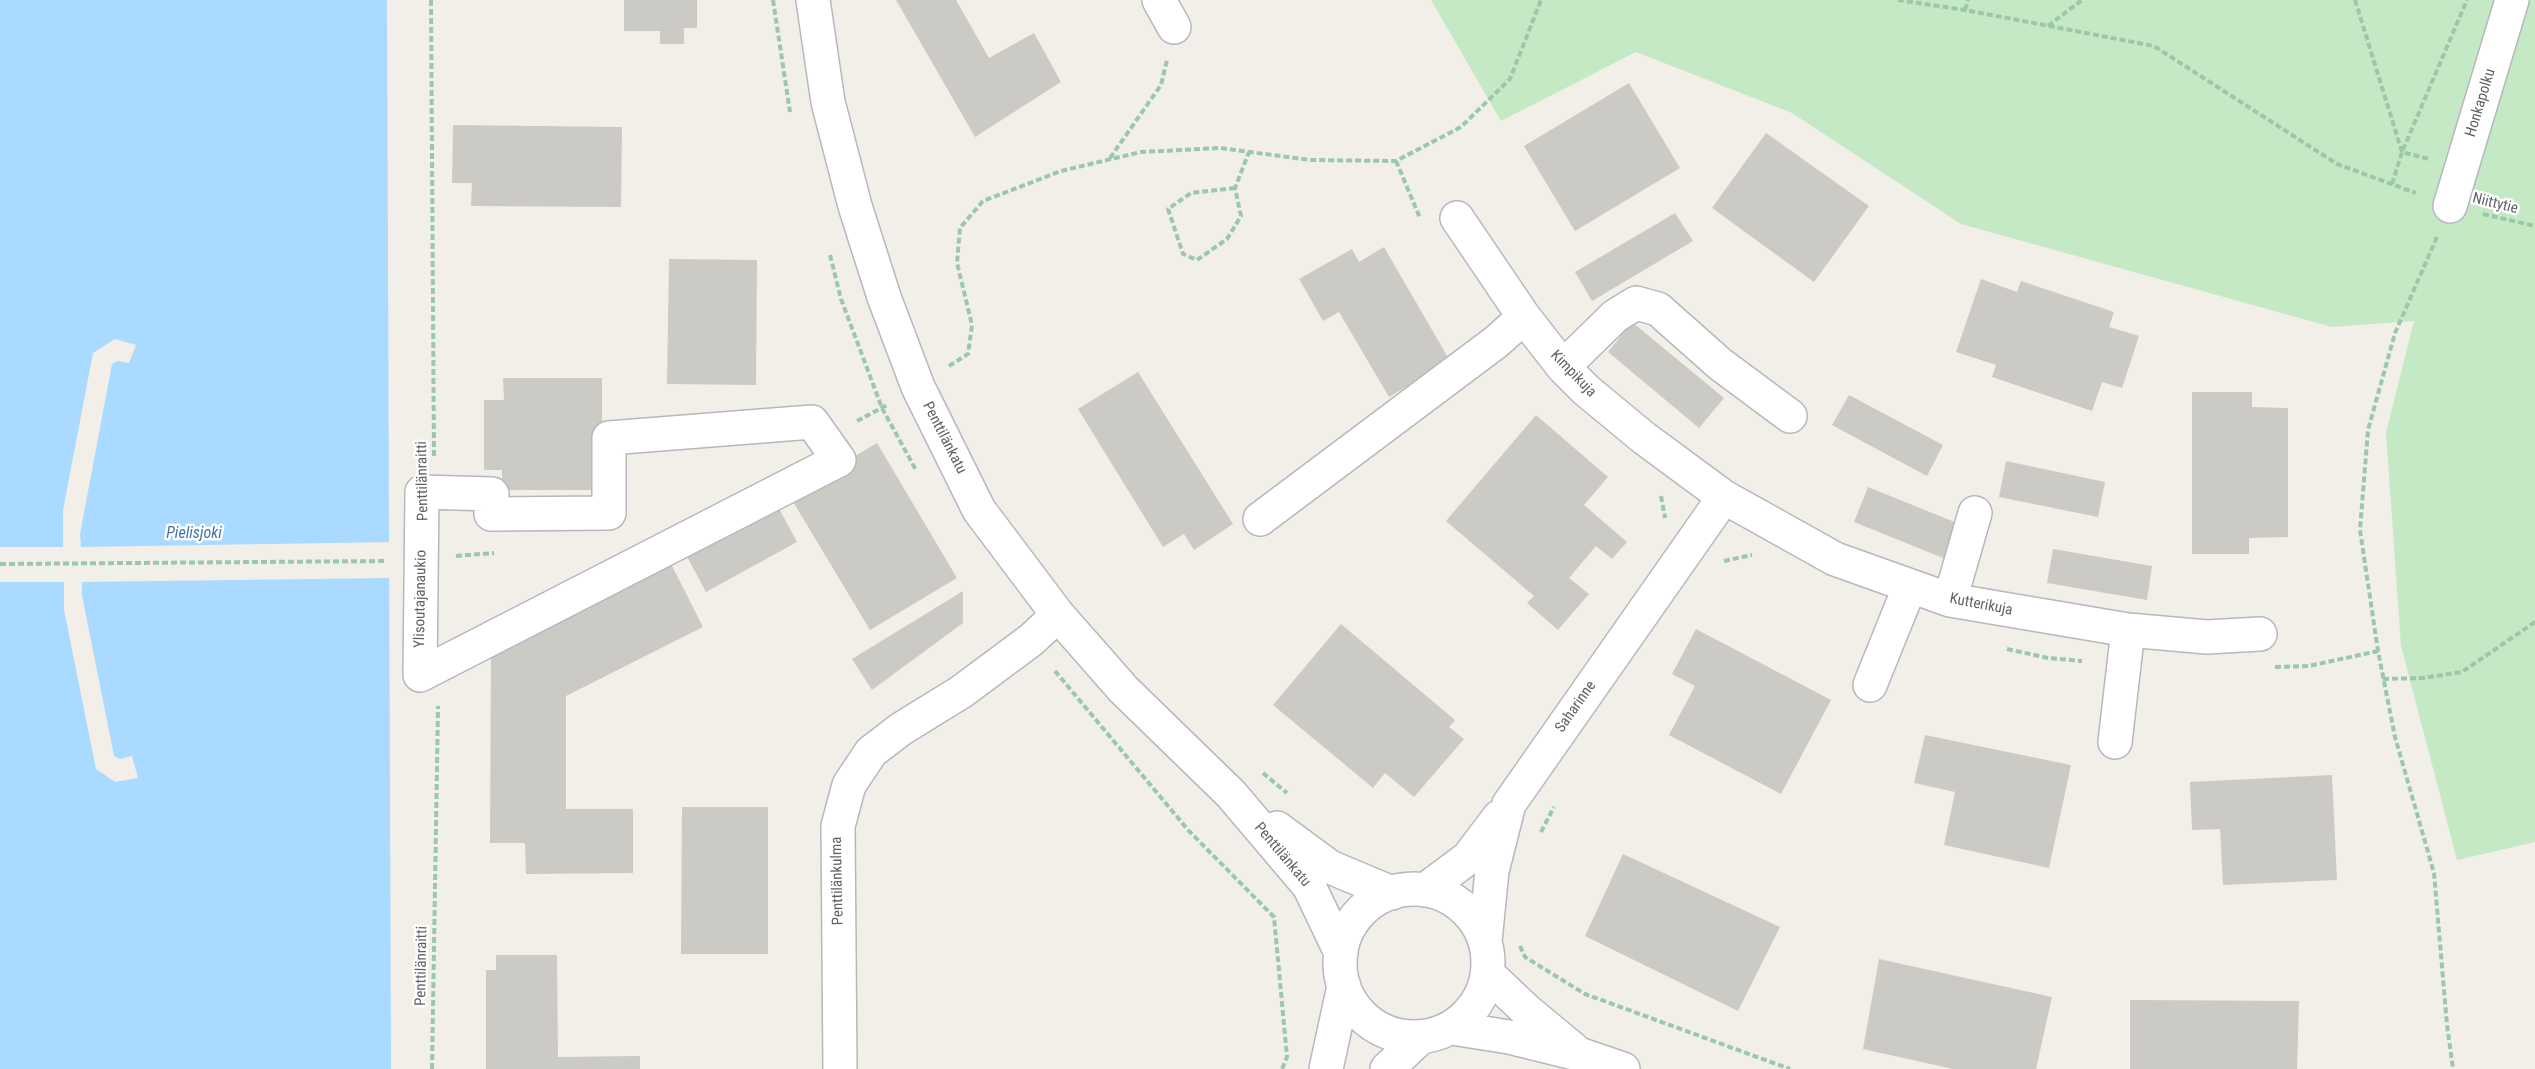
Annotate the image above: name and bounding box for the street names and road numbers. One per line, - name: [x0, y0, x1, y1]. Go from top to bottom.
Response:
- street label: Honkapolku: [2462, 67, 2500, 139]
- street label: Niittytie: [2470, 190, 2520, 218]
- street label: Kimpikuja: [1546, 347, 1600, 401]
- street label: Penttilänkatu: [918, 399, 970, 477]
- street label: Penttilänraitti: [413, 441, 433, 521]
- street label: Ylisoutajanaukio: [411, 550, 431, 648]
- street label: Kutterikuja: [1948, 590, 2014, 620]
- street label: Saharinne: [1552, 678, 1600, 736]
- street label: Penttilänkatu: [1250, 819, 1314, 891]
- street label: Penttilänkulma: [828, 837, 848, 925]
- street label: Penttilänraitti: [412, 926, 432, 1006]

